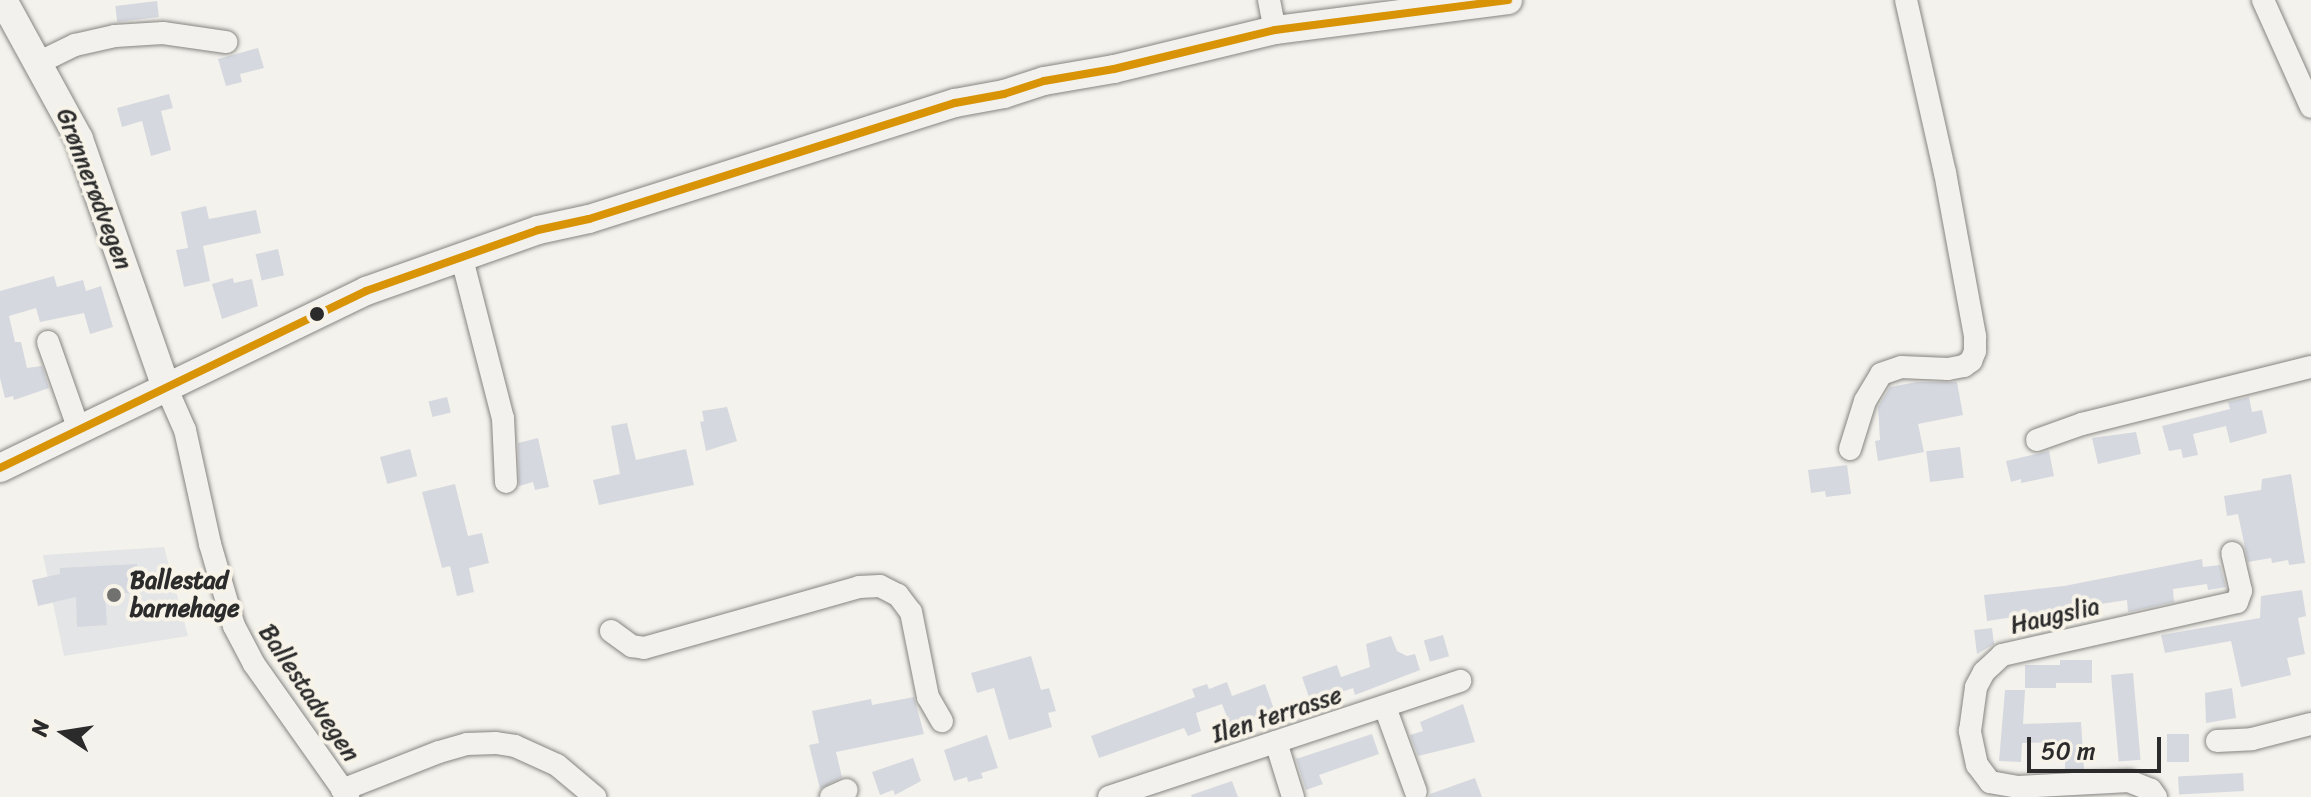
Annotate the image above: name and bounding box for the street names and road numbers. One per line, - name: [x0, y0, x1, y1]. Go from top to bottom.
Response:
- street label: Grønnerødvegen: [50, 104, 138, 274]
- street label: Haugslia: [2008, 592, 2102, 640]
- street label: Ballestadvegen: [253, 619, 365, 767]
- street label: Ilen terrasse: [1208, 680, 1346, 750]

